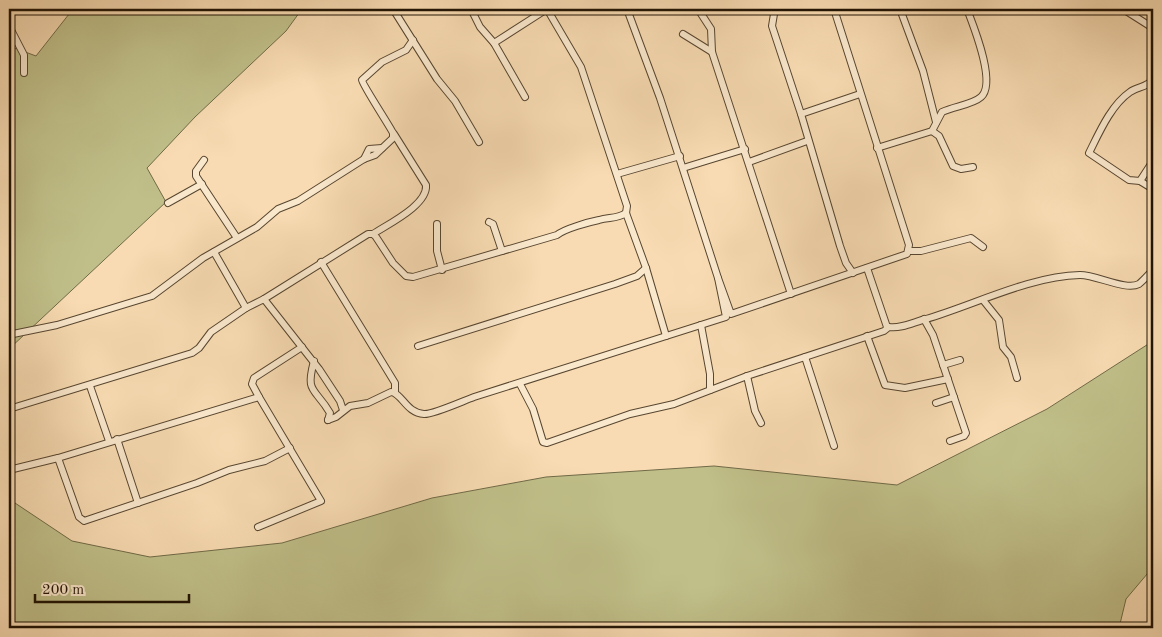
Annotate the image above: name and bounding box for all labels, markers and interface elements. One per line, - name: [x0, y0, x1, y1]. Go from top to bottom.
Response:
- scale bar: [35, 572, 189, 604]
- text: 200 m: [42, 583, 84, 598]

